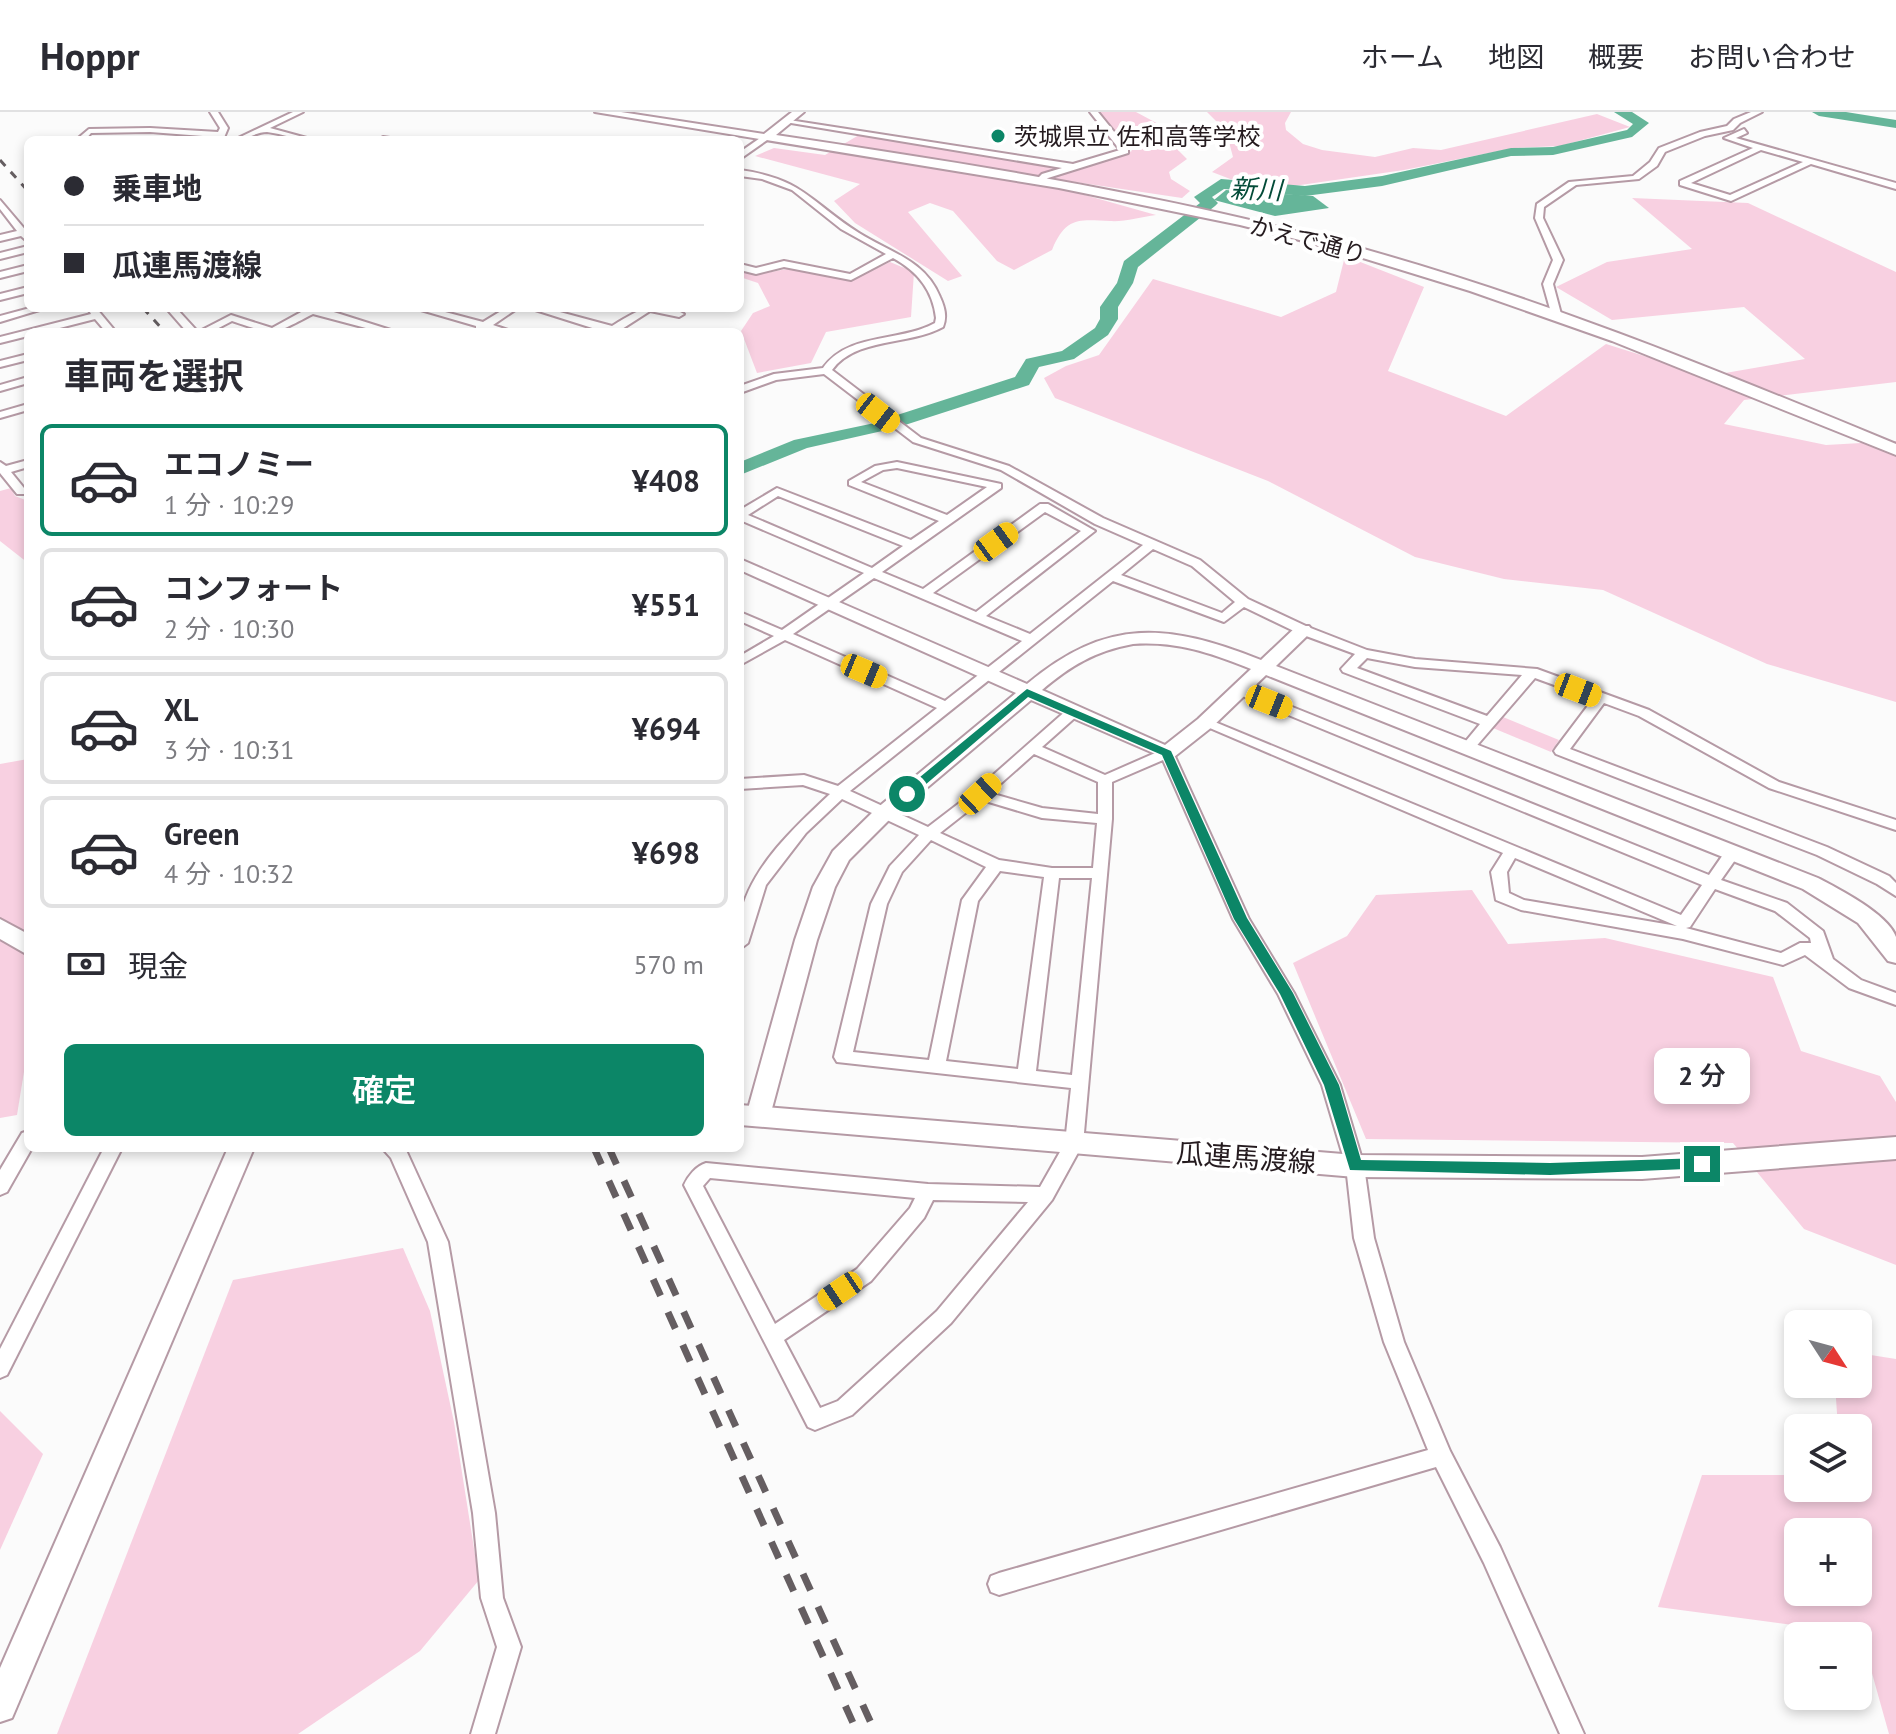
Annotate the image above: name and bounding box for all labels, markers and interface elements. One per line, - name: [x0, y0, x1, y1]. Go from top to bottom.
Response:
- text: Hoppr: [40, 31, 140, 80]
- text: ホーム: [1361, 38, 1444, 75]
- text: 地図: [1488, 38, 1544, 75]
- text: 概要: [1588, 38, 1644, 75]
- text: お問い合わせ: [1688, 38, 1856, 75]
- place label: 茨城県立 佐和高等学校: [1014, 121, 1260, 152]
- marker: 茨城県立 佐和高等学校: [989, 127, 1007, 145]
- text: 乗車地: [112, 168, 202, 207]
- water label: 新川: [1229, 172, 1286, 207]
- street label: かえで通り: [1246, 210, 1370, 270]
- text: 瓜連馬渡線: [112, 245, 262, 284]
- text: 車両を選択: [64, 352, 244, 399]
- car: [852, 389, 904, 437]
- icon: car: [68, 444, 140, 516]
- text: エコノミー: [164, 444, 314, 483]
- text: ¥408: [632, 461, 700, 500]
- text: 1 分 · 10:29: [164, 488, 294, 521]
- car: [970, 518, 1022, 566]
- icon: car: [68, 568, 140, 640]
- text: コンフォート: [164, 568, 343, 607]
- text: ¥551: [632, 585, 700, 624]
- text: 2 分 · 10:30: [164, 612, 294, 645]
- car: [837, 651, 891, 691]
- car: [1551, 670, 1605, 710]
- car: [1242, 682, 1296, 722]
- text: XL: [164, 690, 198, 729]
- icon: car: [68, 692, 140, 764]
- text: ¥694: [632, 709, 700, 748]
- text: 3 分 · 10:31: [164, 733, 294, 766]
- car: [954, 769, 1006, 819]
- route start: [889, 776, 925, 812]
- text: Green: [164, 814, 239, 853]
- icon: car: [68, 816, 140, 888]
- text: ¥698: [632, 833, 700, 872]
- text: 4 分 · 10:32: [164, 857, 294, 890]
- icon: cash: [64, 942, 108, 986]
- text: 現金: [128, 946, 188, 985]
- text: 570 m: [633, 948, 704, 981]
- button: 確定: [64, 1044, 704, 1136]
- callout: 2 分: [1654, 1048, 1750, 1104]
- text: 2 分: [1678, 1059, 1726, 1092]
- street label: 瓜連馬渡線: [1175, 1134, 1317, 1180]
- route end: [1684, 1146, 1720, 1182]
- car: [813, 1268, 867, 1314]
- north arrow: [1784, 1310, 1872, 1398]
- map controls: [1784, 1310, 1872, 1710]
- button: layers: [1784, 1414, 1872, 1502]
- button: +: [1784, 1518, 1872, 1606]
- button: −: [1784, 1622, 1872, 1710]

